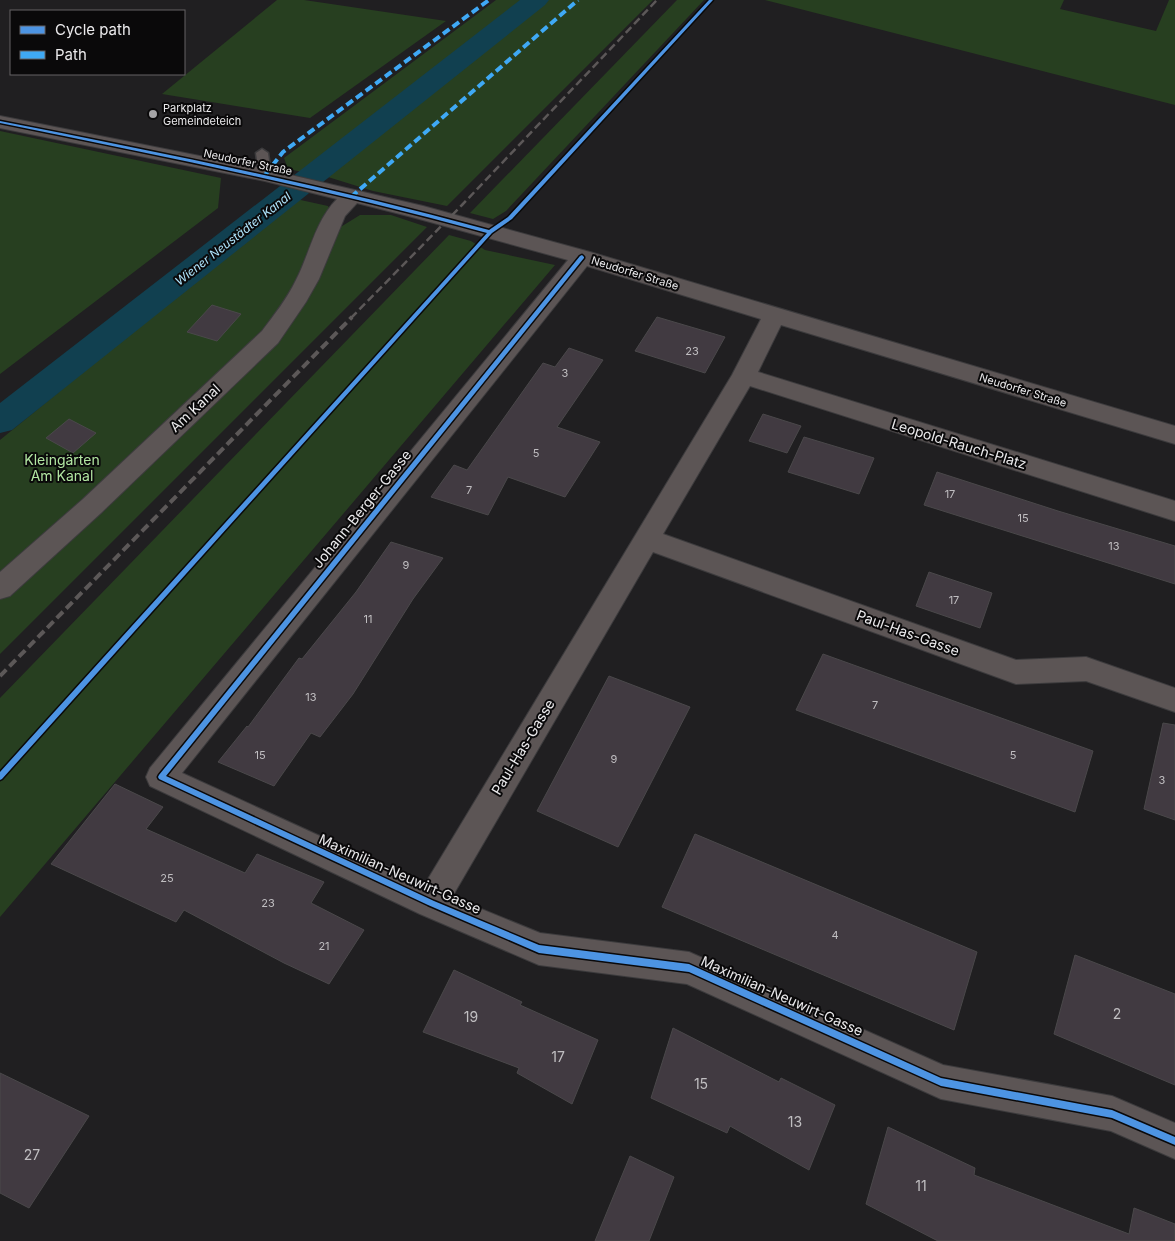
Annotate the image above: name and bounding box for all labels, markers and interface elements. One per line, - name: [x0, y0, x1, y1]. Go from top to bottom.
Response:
- legend: [10, 10, 185, 75]
- text: Cycle path: [55, 20, 131, 39]
- text: Path: [55, 45, 87, 64]
- place label: Parkplatz Gemeindeteich: [163, 101, 241, 128]
- marker: Parkplatz Gemeindeteich: [147, 108, 159, 120]
- street label: Neudorfer Straße: [202, 146, 294, 178]
- water label: Wiener Neustädter Kanal: [172, 189, 294, 288]
- street label: Neudorfer Straße: [590, 253, 680, 293]
- house number: 23: [685, 344, 699, 358]
- house number: 3: [562, 366, 569, 380]
- street label: Neudorfer Straße: [978, 370, 1068, 410]
- street label: Am Kanal: [166, 380, 223, 435]
- street label: Leopold-Rauch-Platz: [890, 415, 1029, 472]
- street label: Johann-Berger-Gasse: [309, 446, 414, 571]
- house number: 5: [533, 446, 540, 460]
- park label: Kleingärten Am Kanal: [24, 451, 100, 484]
- house number: 7: [466, 483, 472, 497]
- house number: 17: [945, 487, 955, 501]
- house number: 15: [1017, 511, 1029, 525]
- house number: 13: [1108, 539, 1120, 553]
- house number: 9: [403, 558, 410, 572]
- house number: 17: [949, 593, 959, 607]
- street label: Paul-Has-Gasse: [854, 606, 962, 659]
- house number: 11: [364, 612, 372, 626]
- house number: 13: [305, 690, 317, 704]
- street label: Paul-Has-Gasse: [487, 696, 558, 798]
- house number: 7: [872, 698, 878, 712]
- house number: 15: [254, 748, 266, 762]
- house number: 5: [1010, 748, 1017, 762]
- house number: 9: [611, 752, 618, 766]
- house number: 3: [1159, 773, 1166, 787]
- street label: Maximilian-Neuwirt-Gasse: [316, 830, 484, 917]
- house number: 25: [160, 871, 174, 885]
- house number: 23: [261, 896, 275, 910]
- house number: 4: [831, 928, 839, 942]
- house number: 21: [318, 939, 330, 953]
- street label: Maximilian-Neuwirt-Gasse: [698, 952, 866, 1039]
- house number: 2: [1113, 1005, 1121, 1022]
- house number: 19: [464, 1008, 478, 1025]
- house number: 17: [551, 1048, 565, 1065]
- house number: 15: [694, 1075, 708, 1092]
- house number: 13: [788, 1113, 802, 1130]
- house number: 27: [24, 1146, 40, 1163]
- house number: 11: [915, 1177, 927, 1194]

